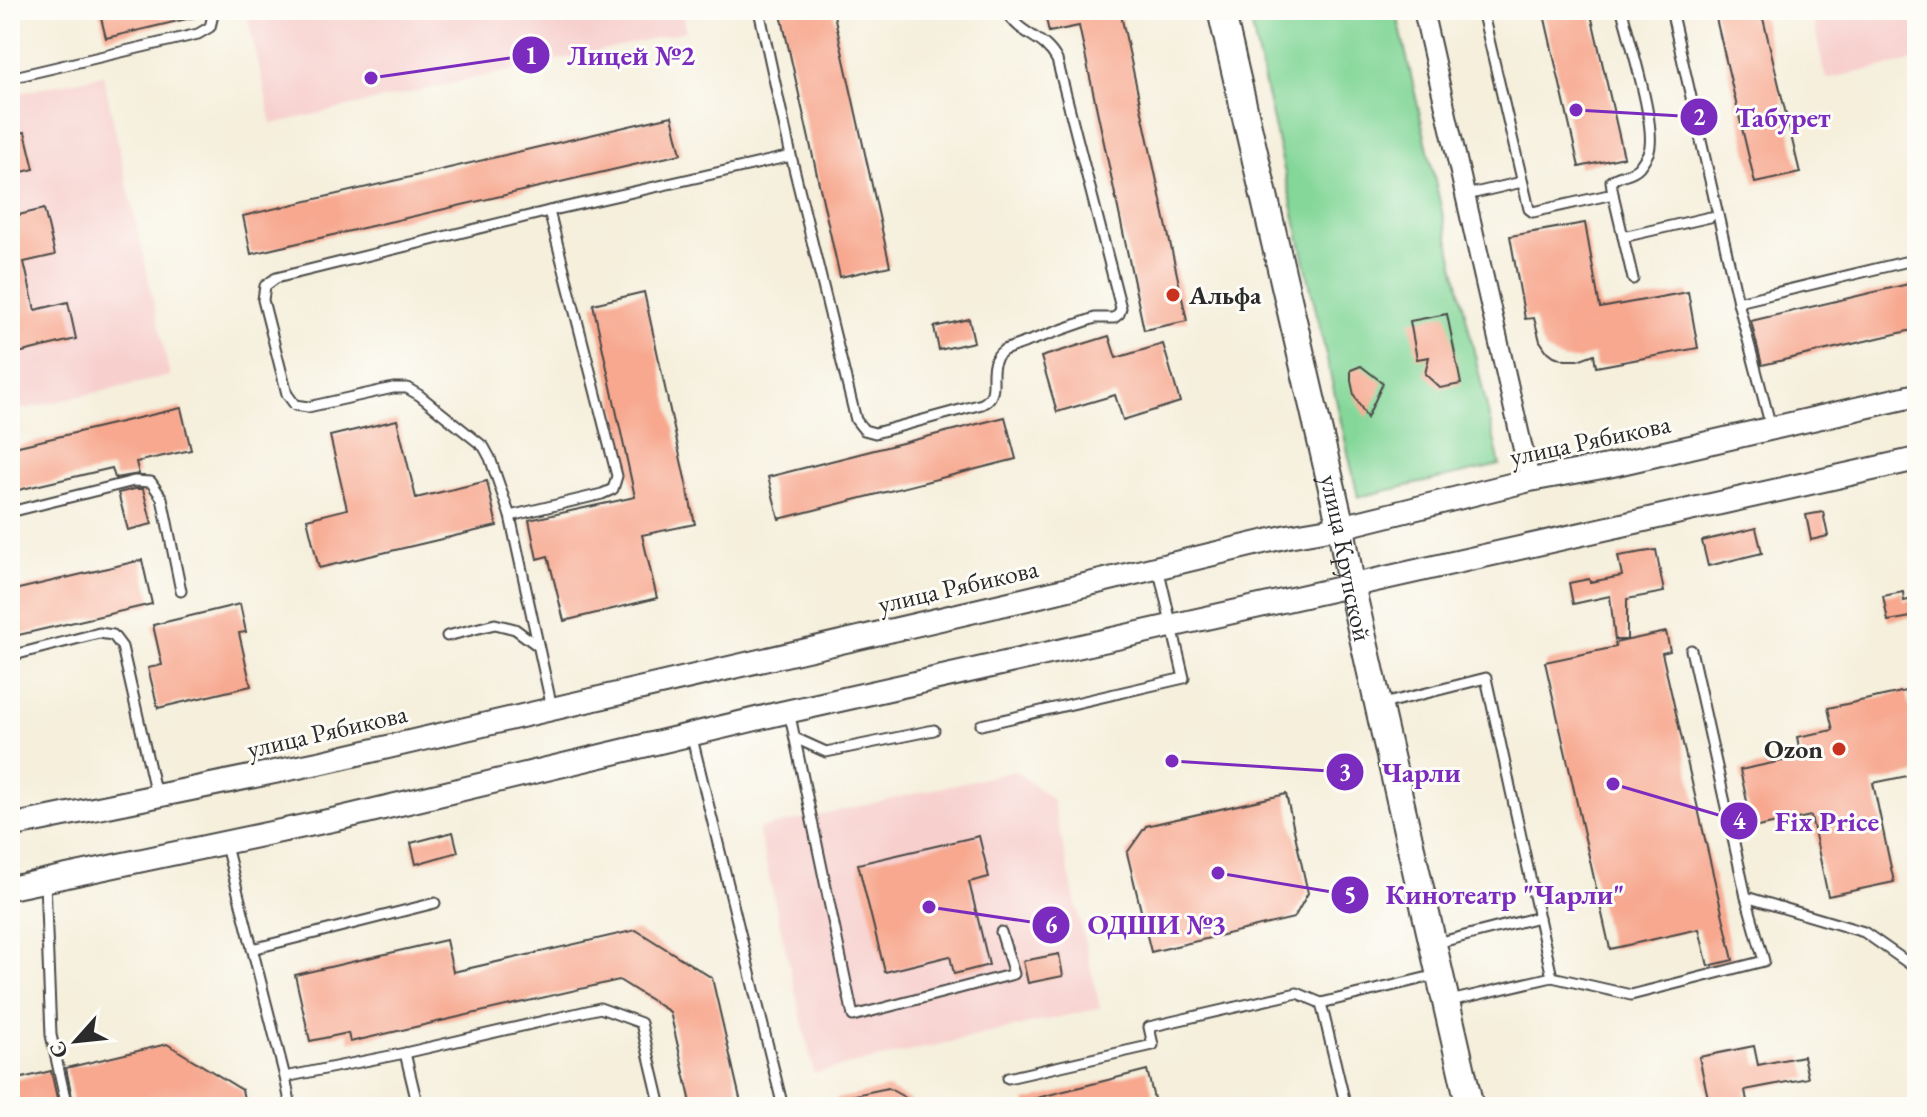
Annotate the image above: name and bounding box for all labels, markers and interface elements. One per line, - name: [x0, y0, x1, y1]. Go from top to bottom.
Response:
- callout: Лицей №2: [511, 29, 711, 81]
- text: Лицей №2: [567, 37, 695, 73]
- text: 1: [525, 40, 537, 71]
- callout: Табурет: [1679, 91, 1847, 143]
- text: Табурет: [1735, 99, 1831, 135]
- text: 2: [1693, 101, 1706, 132]
- place label: Альфа: [1188, 278, 1262, 312]
- marker: Альфа: [1164, 286, 1182, 304]
- street label: улица Рябикова: [1507, 406, 1674, 474]
- street label: улица Крупской: [1312, 471, 1380, 645]
- street label: улица Рябикова: [875, 551, 1042, 621]
- street label: улица Рябикова: [244, 696, 411, 766]
- place label: Ozon: [1764, 732, 1823, 766]
- marker: Ozon: [1830, 740, 1848, 758]
- callout: Чарли: [1325, 746, 1477, 798]
- text: Чарли: [1381, 754, 1461, 790]
- text: 3: [1339, 756, 1351, 787]
- callout: Fix Price: [1719, 795, 1895, 847]
- text: Fix Price: [1775, 803, 1879, 839]
- text: 4: [1733, 805, 1746, 836]
- callout: Кинотеатр "Чарли": [1330, 869, 1641, 921]
- text: Кинотеатр "Чарли": [1386, 876, 1624, 912]
- text: 5: [1344, 879, 1356, 910]
- callout: ОДШИ №3: [1031, 899, 1242, 951]
- text: ОДШИ №3: [1088, 906, 1226, 942]
- text: 6: [1045, 909, 1058, 940]
- north arrow: [36, 1001, 116, 1081]
- text: С: [42, 1036, 75, 1063]

